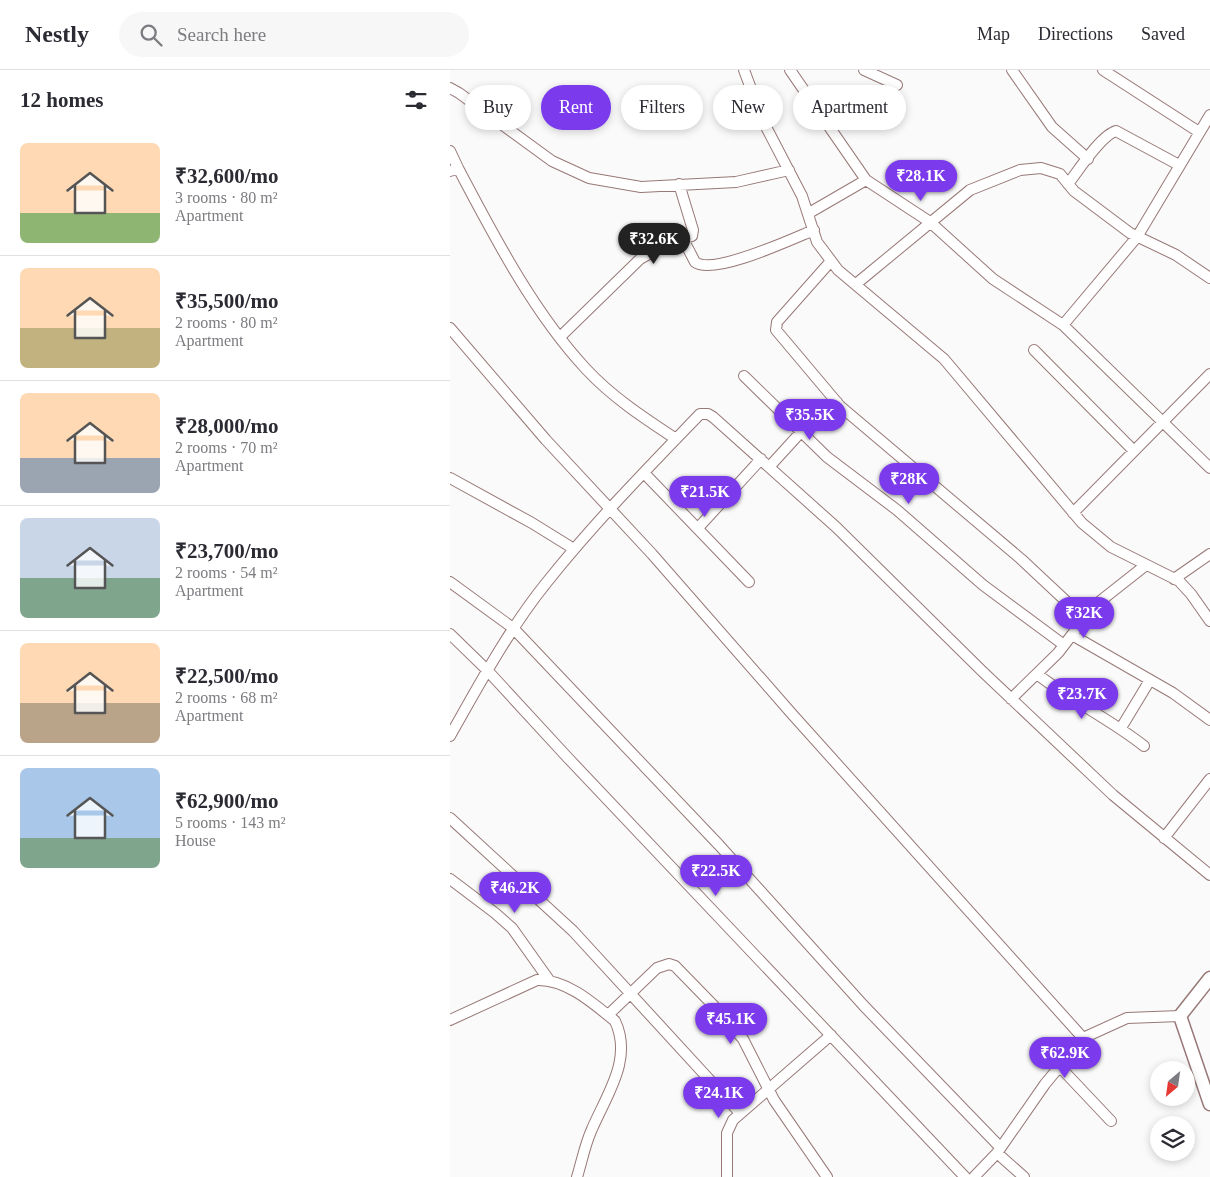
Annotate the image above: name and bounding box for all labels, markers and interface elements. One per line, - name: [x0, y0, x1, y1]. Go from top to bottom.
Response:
- search box: [119, 12, 469, 57]
- text: Nestly: [25, 21, 89, 47]
- icon: search: [137, 21, 165, 49]
- text: Search here: [177, 24, 266, 45]
- text: Map: [977, 24, 1010, 44]
- text: Directions: [1038, 24, 1113, 44]
- text: Saved: [1141, 24, 1185, 44]
- chip: Buy: [465, 85, 531, 130]
- chip: Rent: [541, 85, 611, 130]
- chip: Filters: [621, 85, 703, 130]
- chip: New: [713, 85, 783, 130]
- chip: Apartment: [793, 85, 906, 130]
- icon: filters: [402, 86, 430, 114]
- text: 12 homes: [20, 88, 103, 112]
- pin: ₹28.1K: [880, 160, 962, 202]
- icon: home: [60, 163, 120, 223]
- text: ₹32,600/mo: [175, 164, 279, 188]
- text: ₹28.1K: [896, 167, 946, 184]
- text: 3 rooms · 80 m²: [175, 189, 278, 206]
- text: Apartment: [175, 207, 243, 224]
- pin: ₹32.6K: [613, 222, 695, 265]
- text: ₹32.6K: [629, 230, 679, 247]
- icon: home: [60, 288, 120, 348]
- text: ₹35,500/mo: [175, 289, 279, 313]
- text: 2 rooms · 80 m²: [175, 314, 278, 331]
- text: Apartment: [175, 332, 243, 349]
- pin: ₹35.5K: [769, 398, 851, 441]
- text: ₹35.5K: [785, 406, 835, 423]
- icon: home: [60, 413, 120, 473]
- text: ₹28,000/mo: [175, 414, 279, 438]
- text: 2 rooms · 70 m²: [175, 439, 278, 456]
- text: Apartment: [175, 457, 243, 474]
- pin: ₹28K: [879, 462, 939, 505]
- text: ₹28K: [890, 470, 928, 487]
- pin: ₹21.5K: [664, 476, 746, 518]
- text: ₹21.5K: [680, 483, 730, 500]
- icon: home: [60, 538, 120, 598]
- text: ₹23,700/mo: [175, 539, 279, 563]
- text: 2 rooms · 54 m²: [175, 564, 278, 581]
- text: Apartment: [175, 582, 243, 599]
- pin: ₹32K: [1054, 596, 1114, 639]
- text: ₹32K: [1065, 604, 1103, 621]
- icon: home: [60, 663, 120, 723]
- text: ₹22,500/mo: [175, 664, 279, 688]
- pin: ₹23.7K: [1041, 678, 1123, 720]
- text: ₹23.7K: [1057, 685, 1107, 702]
- text: 2 rooms · 68 m²: [175, 689, 278, 706]
- text: Apartment: [175, 707, 243, 724]
- icon: home: [60, 788, 120, 848]
- text: ₹62,900/mo: [175, 789, 279, 813]
- text: 5 rooms · 143 m²: [175, 814, 286, 831]
- text: House: [175, 832, 216, 849]
- pin: ₹22.5K: [675, 854, 757, 897]
- text: ₹22.5K: [691, 862, 741, 879]
- pin: ₹46.2K: [474, 872, 556, 914]
- text: ₹46.2K: [490, 879, 540, 896]
- pin: ₹45.1K: [690, 1002, 772, 1045]
- text: ₹45.1K: [706, 1010, 756, 1027]
- pin: ₹62.9K: [1024, 1036, 1106, 1079]
- text: ₹62.9K: [1040, 1044, 1090, 1061]
- north arrow: [1150, 1061, 1195, 1106]
- map controls: [1150, 1061, 1195, 1161]
- pin: ₹24.1K: [678, 1076, 760, 1119]
- text: ₹24.1K: [694, 1084, 744, 1101]
- button: layers: [1150, 1116, 1195, 1161]

